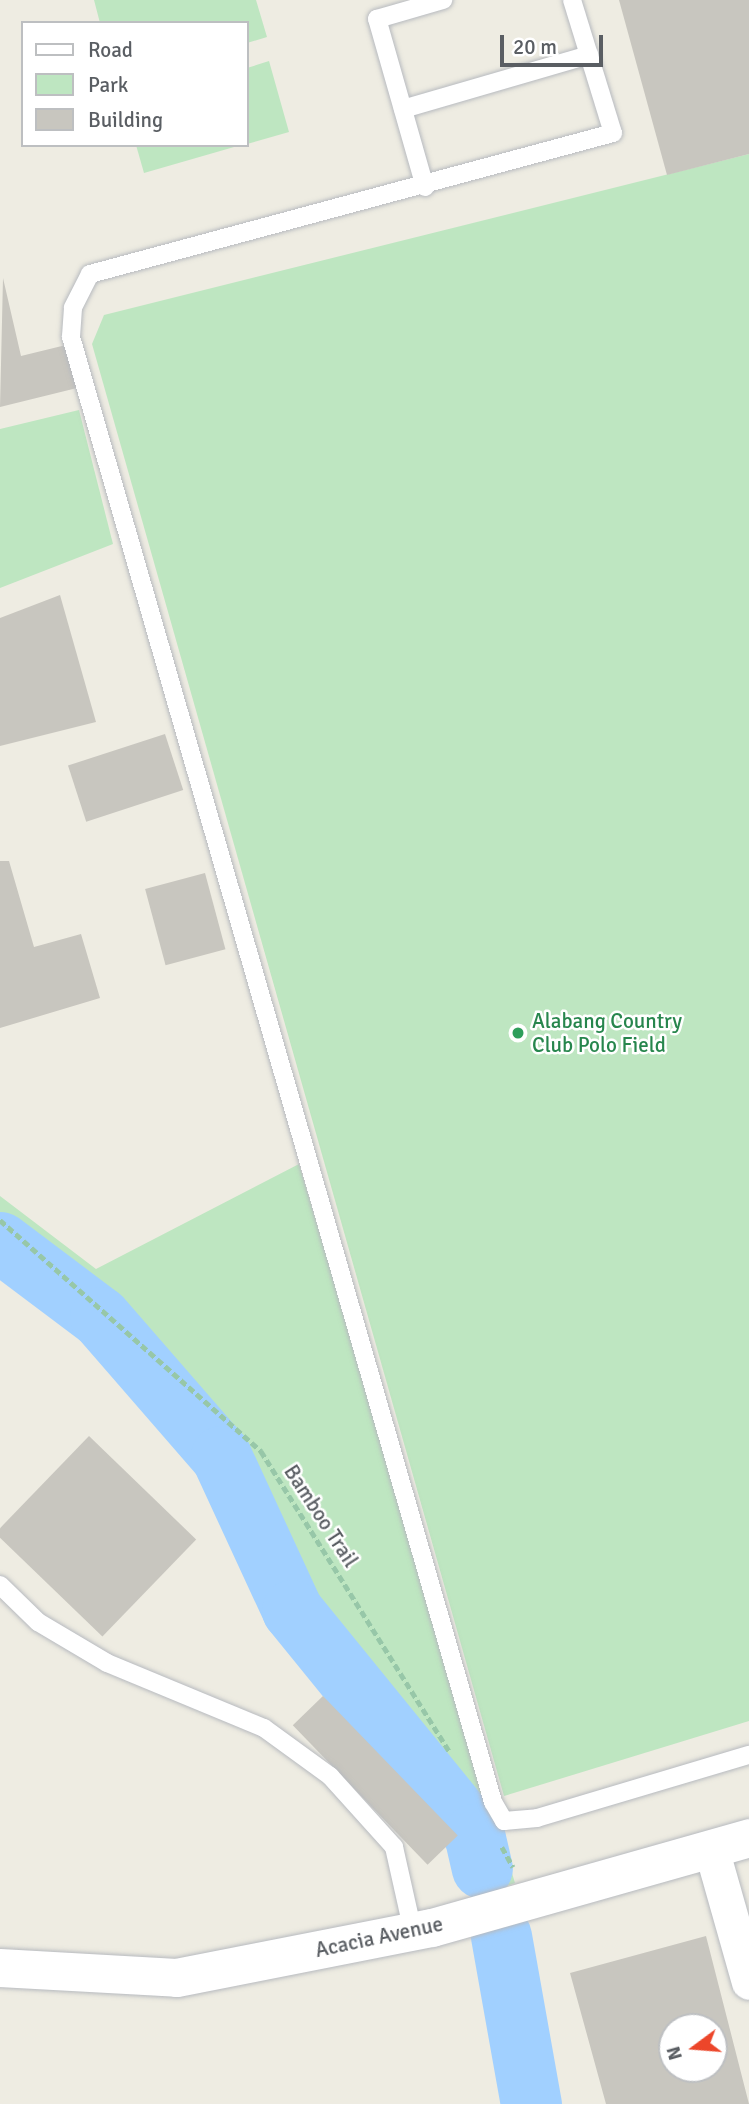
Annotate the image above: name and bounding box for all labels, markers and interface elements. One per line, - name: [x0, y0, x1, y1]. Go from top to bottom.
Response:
- legend: [21, 21, 248, 147]
- scale bar: [504, 21, 607, 65]
- text: 20 m: [513, 34, 557, 60]
- text: Road: [88, 37, 133, 63]
- text: Park: [88, 72, 128, 98]
- text: Building: [88, 107, 163, 133]
- place label: Alabang Country Club Polo Field: [532, 1008, 682, 1058]
- marker: Alabang Country Club Polo Field: [510, 1025, 526, 1041]
- street label: Bamboo Trail: [279, 1460, 363, 1572]
- street label: Acacia Avenue: [313, 1911, 445, 1963]
- north arrow: [658, 2013, 728, 2083]
- text: N: [661, 2044, 688, 2063]

